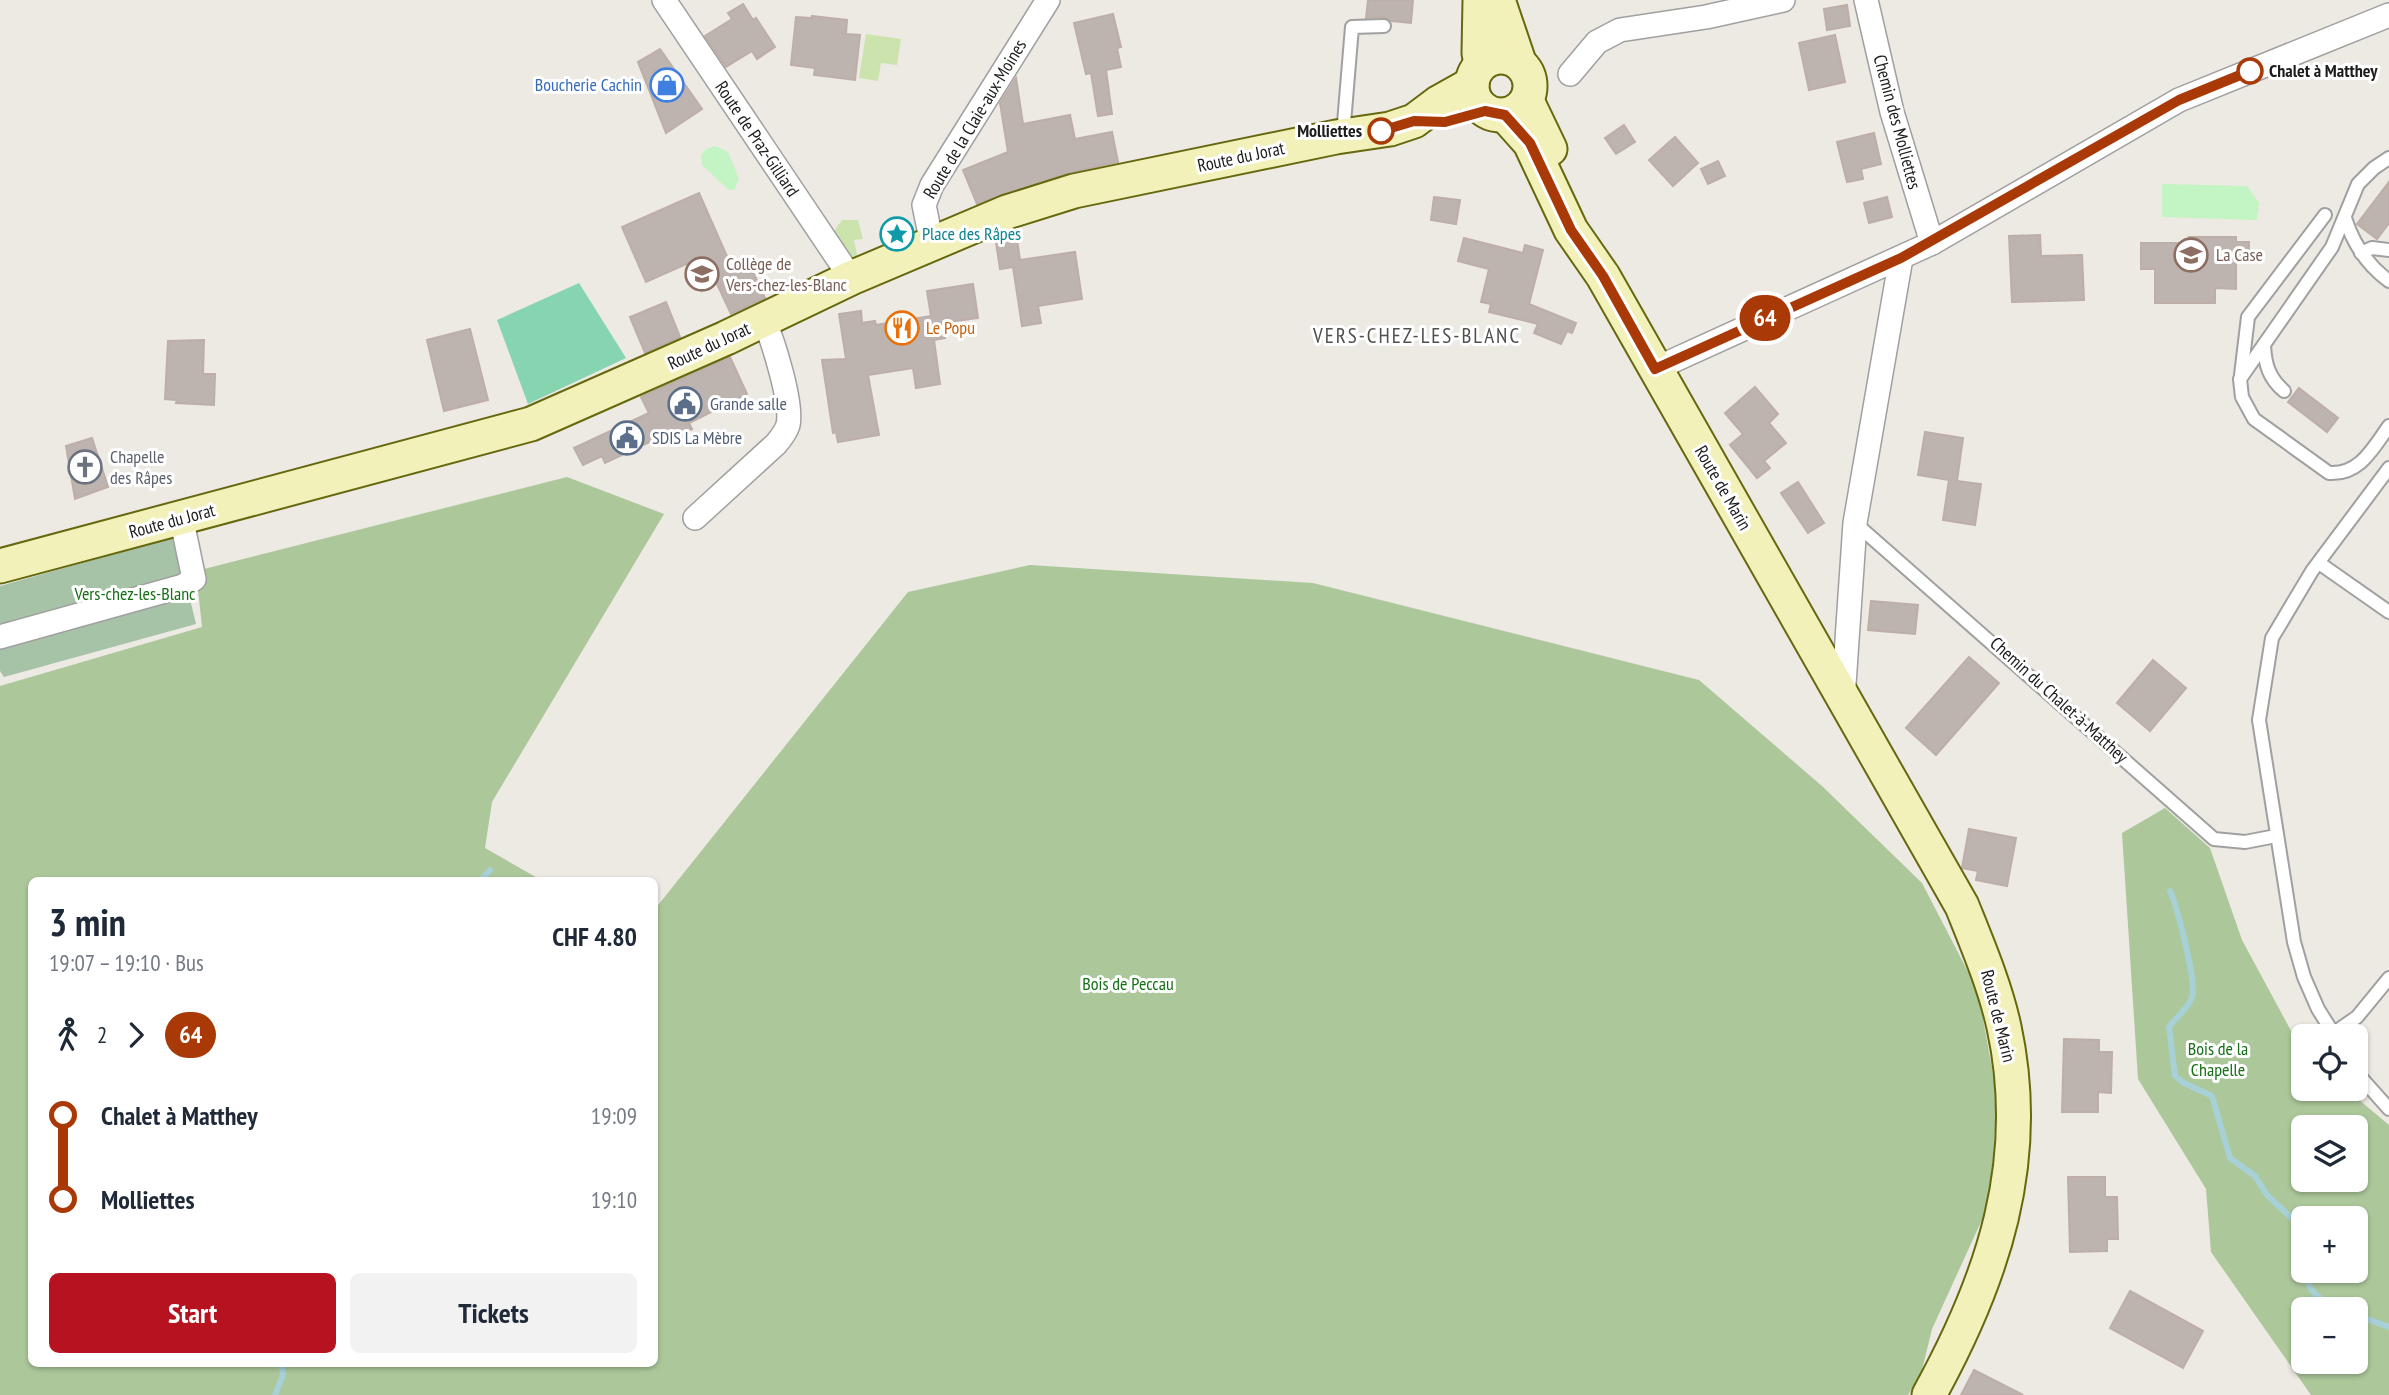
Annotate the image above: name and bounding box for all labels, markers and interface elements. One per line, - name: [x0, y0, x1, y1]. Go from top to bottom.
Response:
- street label: Route de la Claie-aux-Moines: [918, 35, 1031, 203]
- street label: Chemin des Molliettes: [1868, 52, 1926, 192]
- marker: Chalet à Matthey: [2237, 58, 2263, 84]
- place label: Chalet à Matthey: [2269, 59, 2378, 82]
- shop icon: Boucherie Cachin: [648, 66, 686, 104]
- place label: Boucherie Cachin: [535, 73, 642, 96]
- street label: Route de Praz-Gilliard: [710, 77, 805, 201]
- marker: Molliettes: [1368, 118, 1394, 144]
- place label: Molliettes: [1297, 119, 1362, 142]
- street label: Route du Jorat: [1195, 136, 1286, 177]
- place icon: Place des Râpes: [878, 215, 916, 253]
- place label: Place des Râpes: [922, 222, 1021, 245]
- school or university icon: La Case: [2172, 236, 2210, 274]
- place label: La Case: [2216, 243, 2263, 266]
- place label: Collège de Vers-chez-les-Blanc: [725, 252, 848, 296]
- school or university icon: Collège de Vers-chez-les-Blanc: [683, 255, 721, 293]
- line badge: 64: [1734, 295, 1796, 341]
- text: 64: [1754, 302, 1776, 333]
- restaurant icon: Le Popu: [883, 309, 921, 347]
- street label: Route du Jorat: [664, 316, 754, 375]
- place label: Le Popu: [926, 316, 975, 339]
- district label: VERS-CHEZ-LES-BLANC: [1312, 322, 1521, 349]
- public building icon: Grande salle: [666, 385, 704, 423]
- place label: Grande salle: [710, 392, 787, 415]
- public building icon: SDIS La Mèbre: [608, 419, 646, 457]
- place label: SDIS La Mèbre: [652, 426, 742, 449]
- street label: Route de Marin: [1690, 441, 1757, 534]
- place label: Chapelle des Râpes: [110, 445, 172, 489]
- church icon: Chapelle des Râpes: [66, 448, 104, 486]
- street label: Route du Jorat: [126, 498, 217, 543]
- park label: Vers-chez-les-Blanc: [73, 582, 196, 605]
- street label: Chemin du Chalet-à-Matthey: [1986, 632, 2133, 768]
- text: 3 min: [49, 897, 126, 946]
- text: CHF 4.80: [552, 920, 637, 953]
- text: 19:07 – 19:10 · Bus: [49, 948, 204, 977]
- street label: Route de Marin: [1976, 967, 2021, 1064]
- park label: Bois de Peccau: [1082, 972, 1174, 995]
- icon: walk: [49, 1016, 87, 1054]
- icon: forward: [117, 1016, 155, 1054]
- text: 64: [179, 1019, 202, 1050]
- text: 2: [97, 1020, 107, 1049]
- map controls: [2291, 1024, 2368, 1374]
- button: locate: [2291, 1024, 2368, 1101]
- park label: Bois de la Chapelle: [2188, 1037, 2248, 1081]
- text: Chalet à Matthey: [101, 1099, 258, 1132]
- text: 19:09: [591, 1101, 637, 1130]
- button: layers: [2291, 1115, 2368, 1192]
- text: Molliettes: [101, 1183, 195, 1216]
- text: 19:10: [591, 1185, 637, 1214]
- button: +: [2291, 1206, 2368, 1283]
- button: Start: [49, 1273, 336, 1353]
- button: Tickets: [350, 1273, 637, 1353]
- button: −: [2291, 1297, 2368, 1374]

